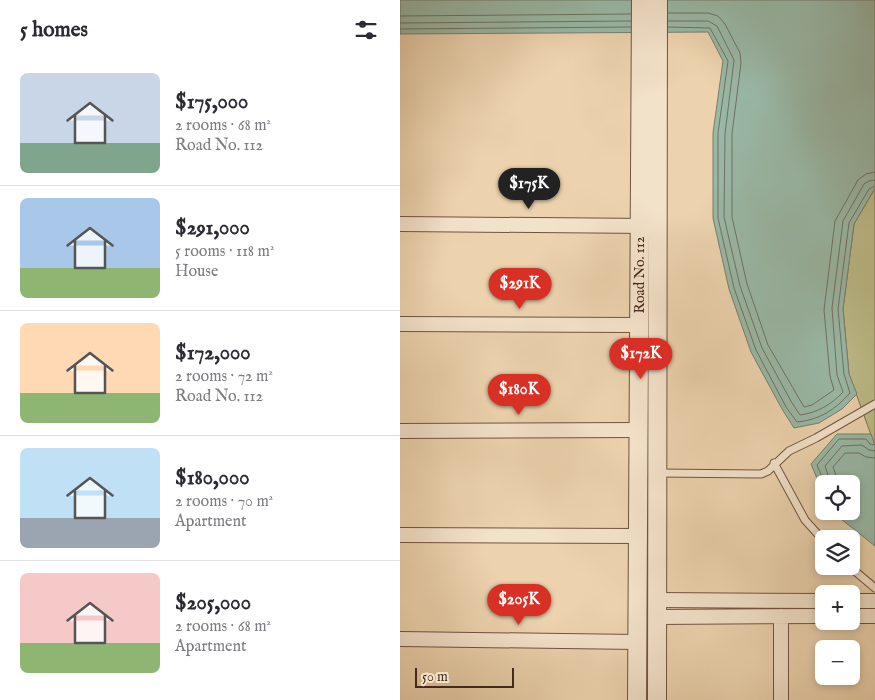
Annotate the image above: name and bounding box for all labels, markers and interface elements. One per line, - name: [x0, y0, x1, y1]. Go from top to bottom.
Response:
- icon: filters: [352, 16, 380, 44]
- text: 5 homes: [20, 17, 88, 44]
- text: $175,000: [175, 89, 248, 116]
- icon: home: [60, 93, 120, 153]
- text: 2 rooms · 68 m²: [175, 116, 271, 136]
- text: Road No. 112: [175, 136, 263, 156]
- pin: $175K: [494, 168, 564, 210]
- text: $175K: [509, 174, 549, 194]
- text: $291,000: [175, 215, 250, 242]
- icon: home: [60, 218, 120, 278]
- street label: Road No. 112: [631, 236, 649, 314]
- text: 5 rooms · 118 m²: [175, 242, 274, 262]
- text: House: [175, 262, 218, 282]
- pin: $291K: [485, 268, 555, 310]
- text: $291K: [500, 274, 540, 294]
- pin: $172K: [606, 338, 676, 380]
- text: $172,000: [175, 340, 251, 367]
- icon: home: [60, 343, 120, 403]
- text: $172K: [620, 344, 662, 364]
- text: 2 rooms · 72 m²: [175, 367, 273, 387]
- pin: $180K: [484, 374, 554, 416]
- text: $180K: [499, 380, 539, 400]
- text: Road No. 112: [175, 387, 263, 407]
- text: $180,000: [175, 465, 250, 492]
- icon: home: [60, 468, 120, 528]
- map controls: [815, 475, 860, 685]
- button: locate: [815, 475, 860, 520]
- text: 2 rooms · 70 m²: [175, 492, 273, 512]
- text: Apartment: [175, 512, 246, 532]
- button: layers: [815, 530, 860, 575]
- pin: $205K: [484, 584, 554, 626]
- button: +: [815, 585, 860, 630]
- text: $205,000: [175, 590, 251, 617]
- text: $205K: [498, 590, 540, 610]
- icon: home: [60, 593, 120, 653]
- text: 2 rooms · 68 m²: [175, 617, 271, 637]
- text: Apartment: [175, 637, 246, 657]
- button: −: [815, 640, 860, 685]
- scale bar: [415, 665, 514, 688]
- text: 50 m: [422, 668, 448, 686]

